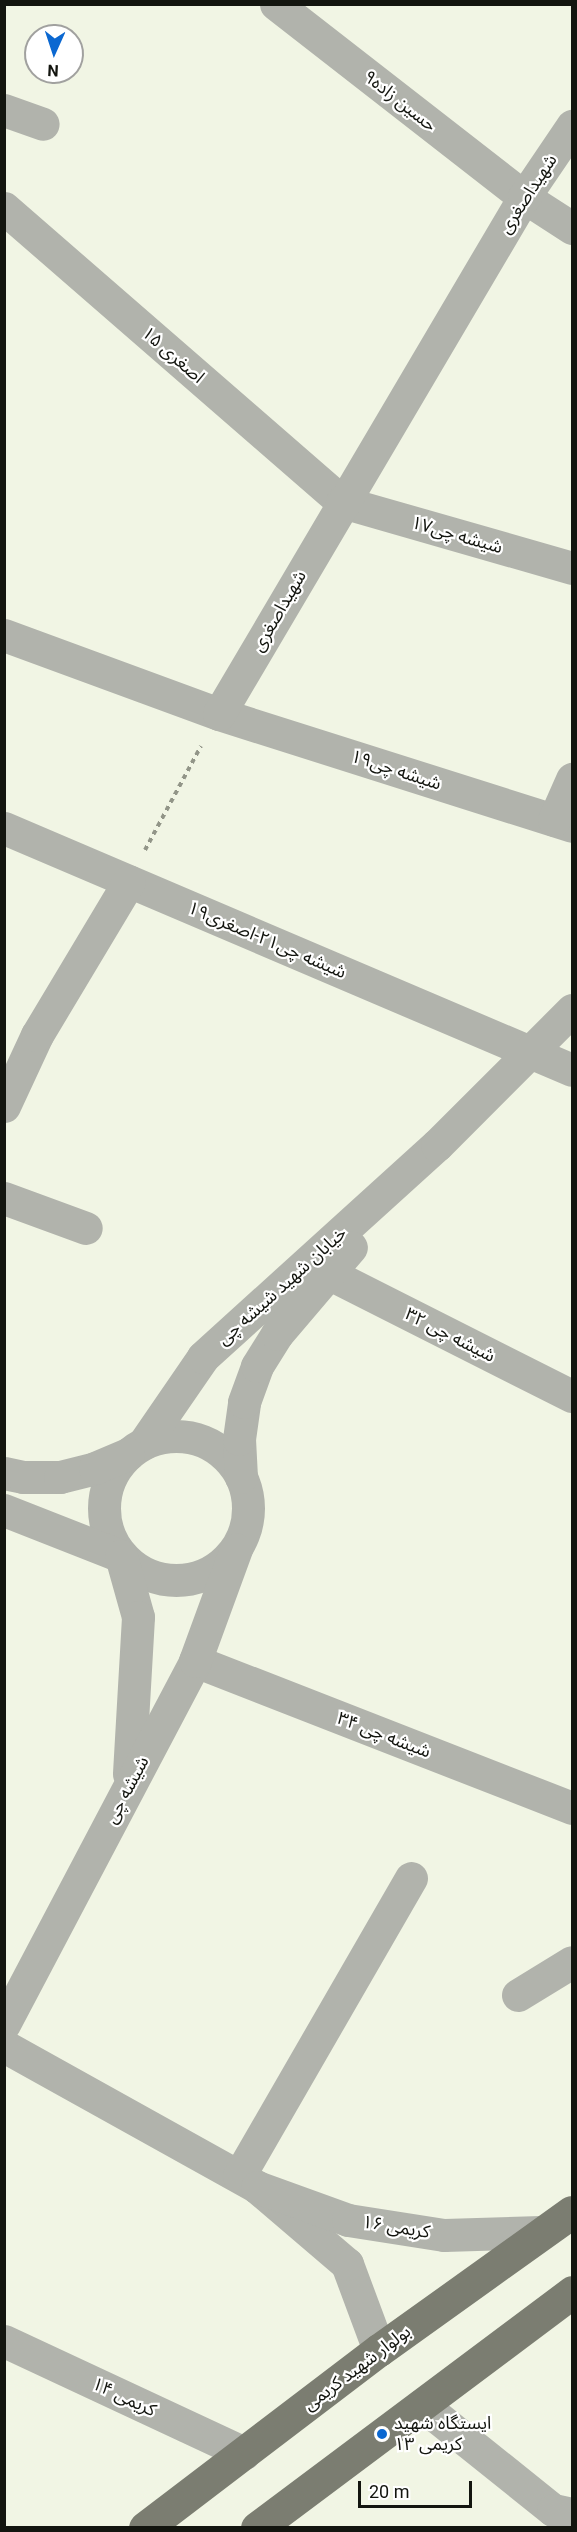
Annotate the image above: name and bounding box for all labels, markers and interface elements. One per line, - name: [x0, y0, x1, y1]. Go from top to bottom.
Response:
- north arrow: [24, 24, 84, 84]
- text: N: [47, 61, 59, 80]
- street label: حسین زاده۹: [359, 66, 441, 136]
- street label: شهیداصغری: [494, 150, 562, 238]
- street label: اصغری ۱۵: [137, 322, 209, 388]
- street label: شیشه چی۱۷: [409, 512, 505, 558]
- street label: شهیداصغری: [247, 567, 311, 655]
- street label: شیشه چی۱۹: [348, 745, 444, 795]
- street label: شیشه چی۲۱-اصغری۱۹: [185, 897, 349, 983]
- street label: خیابان شهید شیشه چی: [213, 1222, 351, 1350]
- street label: شیشه چی ۳۲: [401, 1303, 499, 1367]
- street label: شیشه چی ۳۴: [334, 1707, 434, 1763]
- street label: شیشه چی: [100, 1753, 154, 1827]
- street label: کریمی ۱۶: [361, 2211, 431, 2243]
- street label: بولوار شهید کریمی: [299, 2321, 415, 2415]
- street label: کریمی ۱۴: [89, 2373, 159, 2421]
- place label: ایستگاه شهید کریمی ۱۳: [394, 2413, 491, 2456]
- marker: ایستگاه شهید کریمی ۱۳: [375, 2427, 389, 2441]
- scale bar: [361, 2469, 475, 2507]
- text: 20 m: [369, 2481, 409, 2502]

